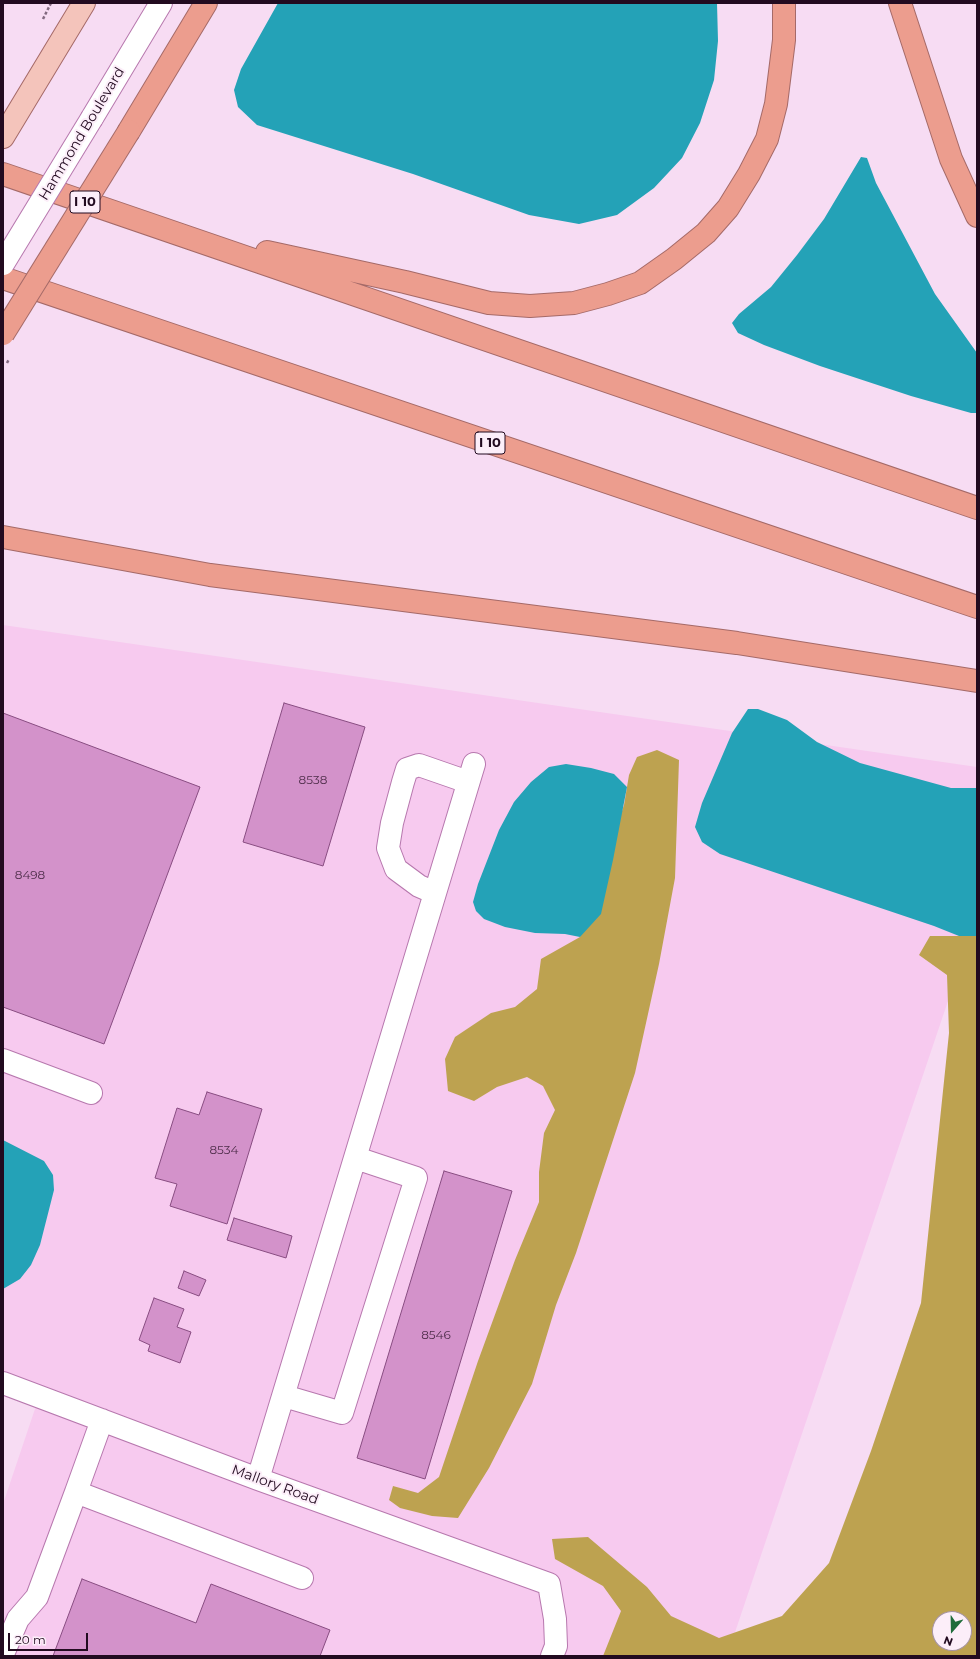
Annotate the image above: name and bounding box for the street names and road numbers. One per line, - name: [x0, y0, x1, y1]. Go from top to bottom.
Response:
- street label: Hammond Boulevard: [36, 64, 128, 204]
- road number: I 10: [70, 191, 100, 213]
- road number: I 10: [475, 432, 505, 454]
- street label: Mallory Road: [229, 1461, 321, 1509]

